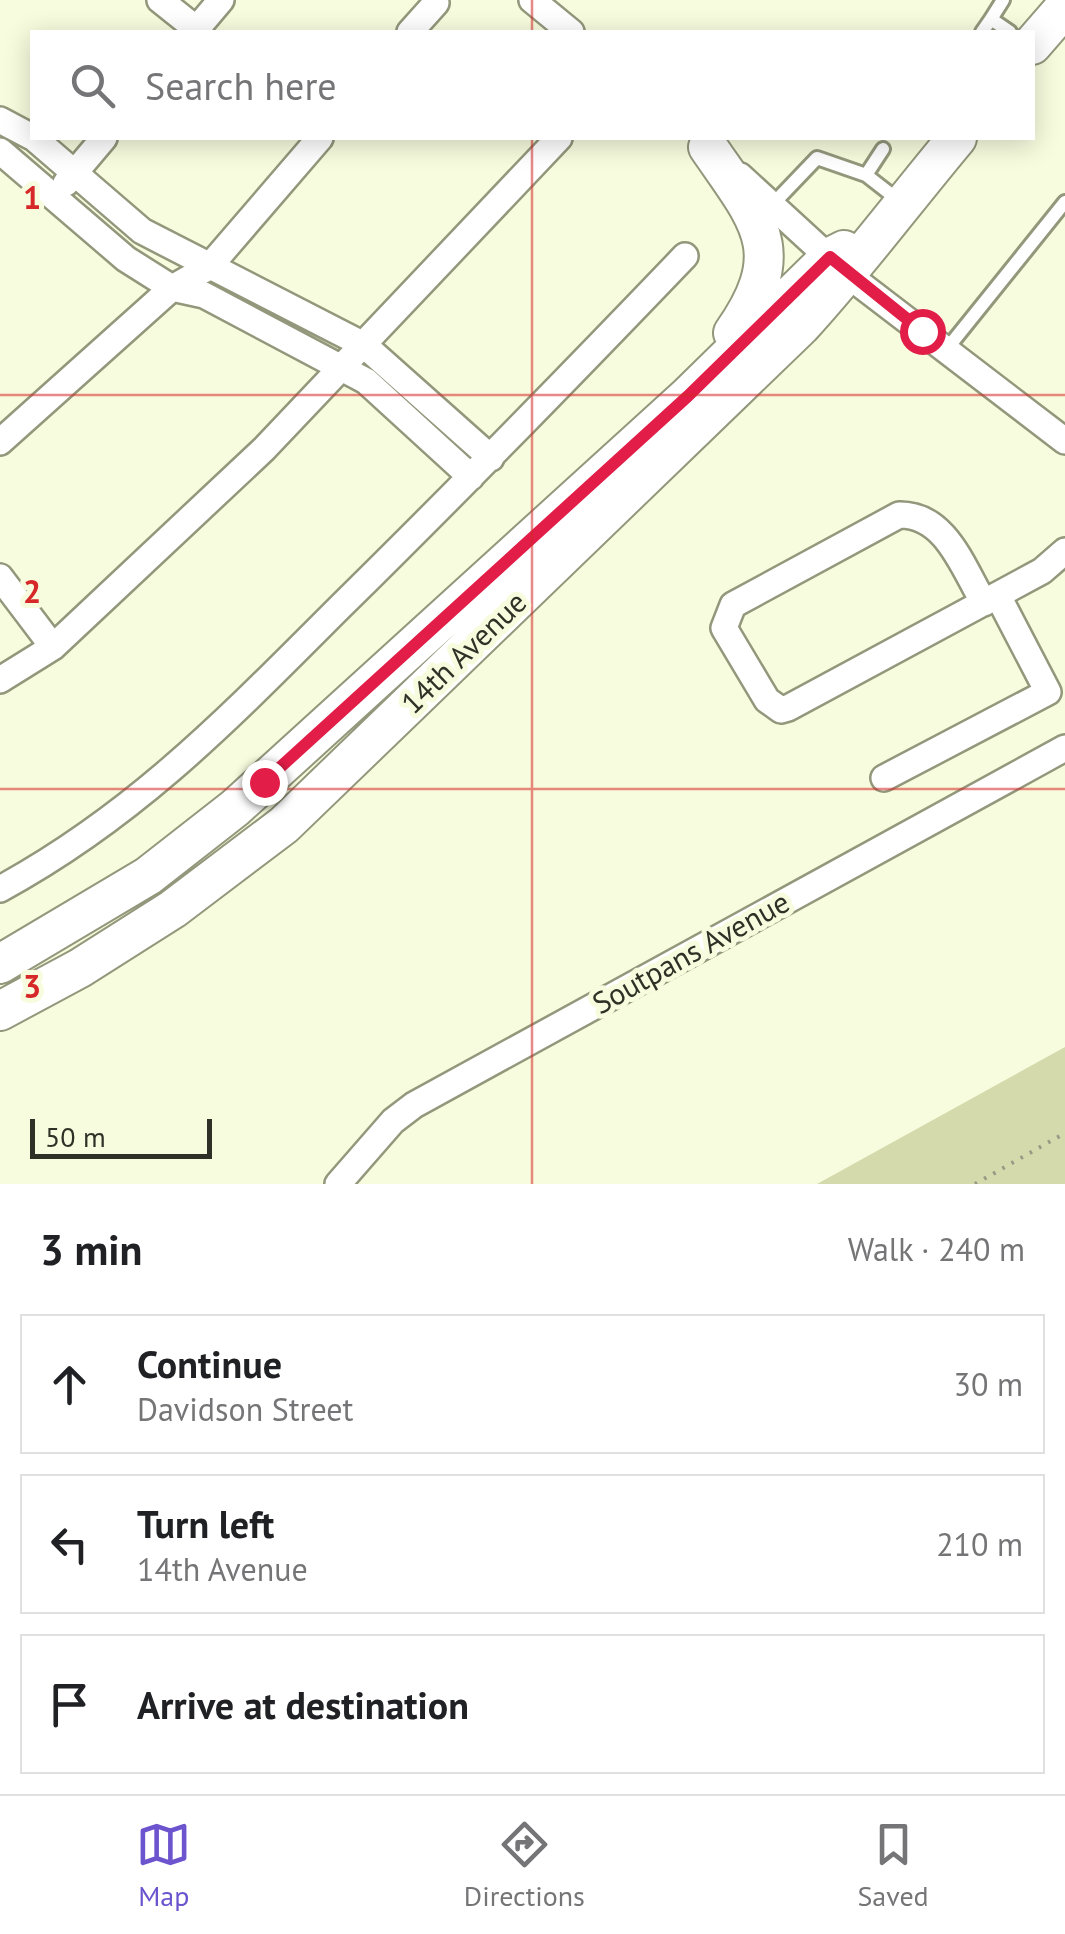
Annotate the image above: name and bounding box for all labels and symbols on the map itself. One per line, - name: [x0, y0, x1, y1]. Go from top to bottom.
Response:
- text: 1: [23, 176, 41, 218]
- route start: [900, 309, 946, 355]
- text: 2: [23, 570, 41, 612]
- street label: 14th Avenue: [392, 582, 534, 722]
- route end: [242, 760, 288, 806]
- street label: Soutpans Avenue: [585, 881, 796, 1022]
- text: 3: [23, 965, 41, 1007]
- scale bar: [30, 1114, 212, 1158]

